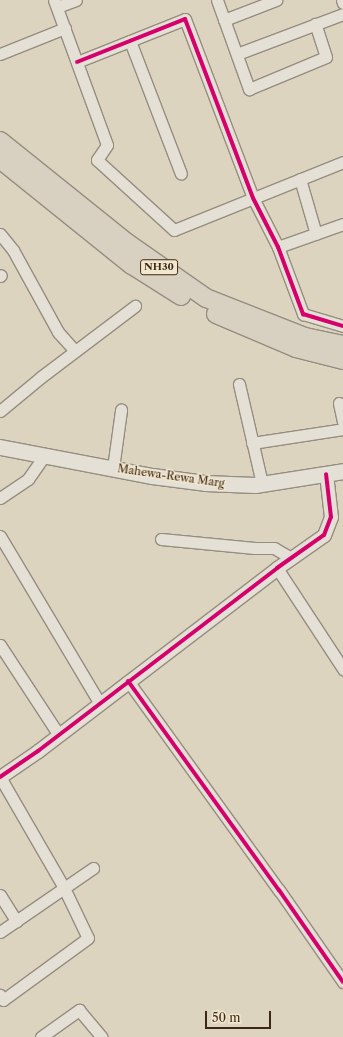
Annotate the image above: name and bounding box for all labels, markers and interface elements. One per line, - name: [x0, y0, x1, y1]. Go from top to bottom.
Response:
- road number: NH30: [140, 259, 178, 275]
- street label: Mahewa-Rewa Marg: [117, 462, 225, 490]
- scale bar: [207, 1003, 273, 1029]
- text: 50 m: [212, 1010, 241, 1025]

